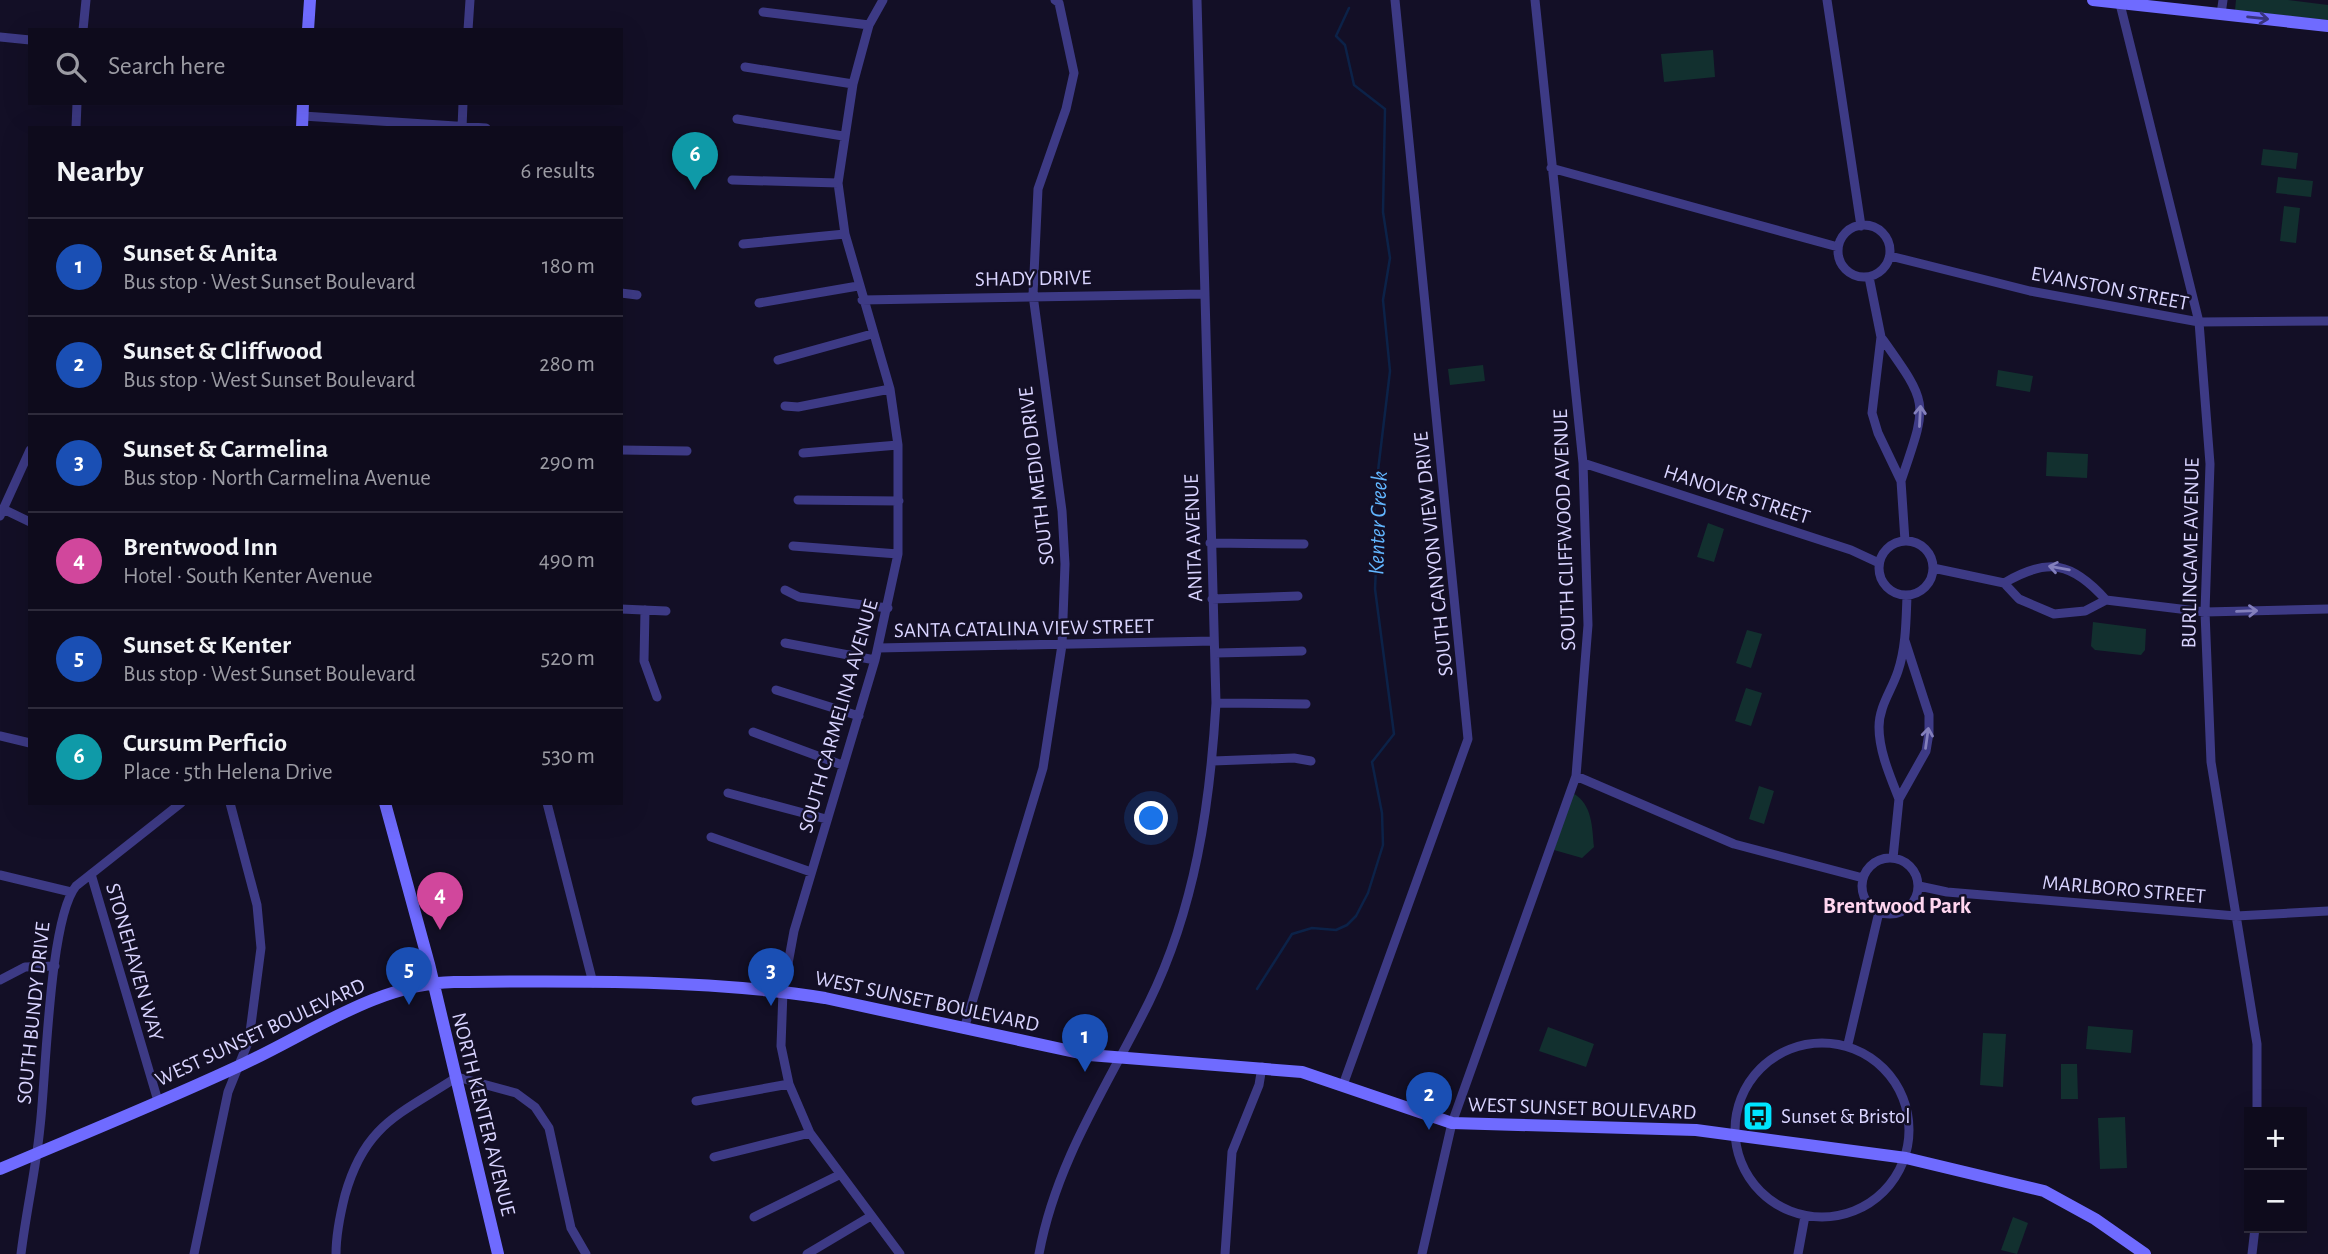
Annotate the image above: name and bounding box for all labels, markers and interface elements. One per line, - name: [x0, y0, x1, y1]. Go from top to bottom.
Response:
- one-way arrow: [2246, 12, 2269, 25]
- search box: [28, 28, 623, 105]
- icon: search: [52, 48, 90, 86]
- text: Search here: [108, 53, 226, 79]
- pin: 6: [672, 132, 718, 190]
- text: Nearby: [56, 157, 144, 187]
- text: 6 results: [521, 160, 595, 183]
- text: Sunset & Anita: [123, 240, 278, 266]
- text: 1: [75, 255, 83, 278]
- text: 180 m: [542, 255, 595, 278]
- street label: EVANSTON STREET: [2029, 263, 2191, 314]
- street label: SHADY DRIVE: [975, 267, 1091, 290]
- text: Bus stop · West Sunset Boulevard: [123, 271, 416, 294]
- text: Sunset & Cliffwood: [123, 338, 322, 364]
- text: 2: [74, 353, 84, 376]
- text: 280 m: [539, 353, 595, 376]
- text: Bus stop · West Sunset Boulevard: [123, 369, 416, 392]
- street label: SOUTH MEDIO DRIVE: [1015, 386, 1058, 566]
- one-way arrow: [1914, 404, 1927, 427]
- street label: SOUTH CLIFFWOOD AVENUE: [1550, 409, 1579, 651]
- street label: SOUTH CANYON VIEW DRIVE: [1410, 431, 1457, 677]
- text: Sunset & Carmelina: [123, 436, 328, 462]
- text: 3: [74, 451, 84, 474]
- text: 290 m: [539, 451, 595, 474]
- street label: BURLINGAME AVENUE: [2178, 458, 2203, 648]
- street label: HANOVER STREET: [1661, 461, 1813, 528]
- text: Bus stop · North Carmelina Avenue: [123, 467, 431, 490]
- water label: Kenter Creek: [1365, 470, 1392, 576]
- street label: ANITA AVENUE: [1181, 474, 1206, 602]
- text: Brentwood Inn: [123, 534, 278, 560]
- text: 4: [73, 549, 85, 572]
- text: 490 m: [539, 549, 595, 572]
- one-way arrow: [2048, 561, 2070, 574]
- text: Hotel · South Kenter Avenue: [123, 565, 373, 588]
- street label: SOUTH CARMELINA AVENUE: [795, 597, 882, 835]
- one-way arrow: [2235, 604, 2258, 617]
- street label: SANTA CATALINA VIEW STREET: [894, 616, 1154, 641]
- text: Sunset & Kenter: [123, 632, 291, 658]
- text: 5: [74, 647, 84, 670]
- text: 520 m: [541, 647, 595, 670]
- text: Bus stop · West Sunset Boulevard: [123, 663, 416, 686]
- one-way arrow: [1921, 727, 1934, 750]
- text: Cursum Perficio: [123, 730, 287, 756]
- text: 6: [73, 745, 85, 768]
- text: 530 m: [542, 745, 595, 768]
- text: Place · 5th Helena Drive: [123, 761, 333, 784]
- your location: [1134, 801, 1168, 835]
- pin: 4: [417, 872, 463, 930]
- street label: MARLBORO STREET: [2041, 872, 2207, 907]
- street label: STONEHAVEN WAY: [102, 881, 167, 1043]
- district label: Brentwood Park: [1823, 895, 1972, 918]
- street label: SOUTH BUNDY DRIVE: [13, 921, 54, 1105]
- pin: 5: [386, 947, 432, 1005]
- pin: 3: [748, 948, 794, 1006]
- street label: WEST SUNSET BOULEVARD: [813, 967, 1041, 1036]
- street label: WEST SUNSET BOULEVARD: [152, 975, 368, 1090]
- street label: NORTH KENTER AVENUE: [448, 1010, 519, 1218]
- pin: 1: [1062, 1014, 1108, 1072]
- pin: 2: [1406, 1072, 1452, 1130]
- street label: WEST SUNSET BOULEVARD: [1467, 1094, 1697, 1123]
- bus stop icon: Sunset & Bristol: [1741, 1099, 1775, 1133]
- place label: Sunset & Bristol: [1781, 1106, 1911, 1127]
- map controls: [2244, 1107, 2307, 1233]
- button: +: [2244, 1107, 2307, 1170]
- button: −: [2244, 1170, 2307, 1233]

